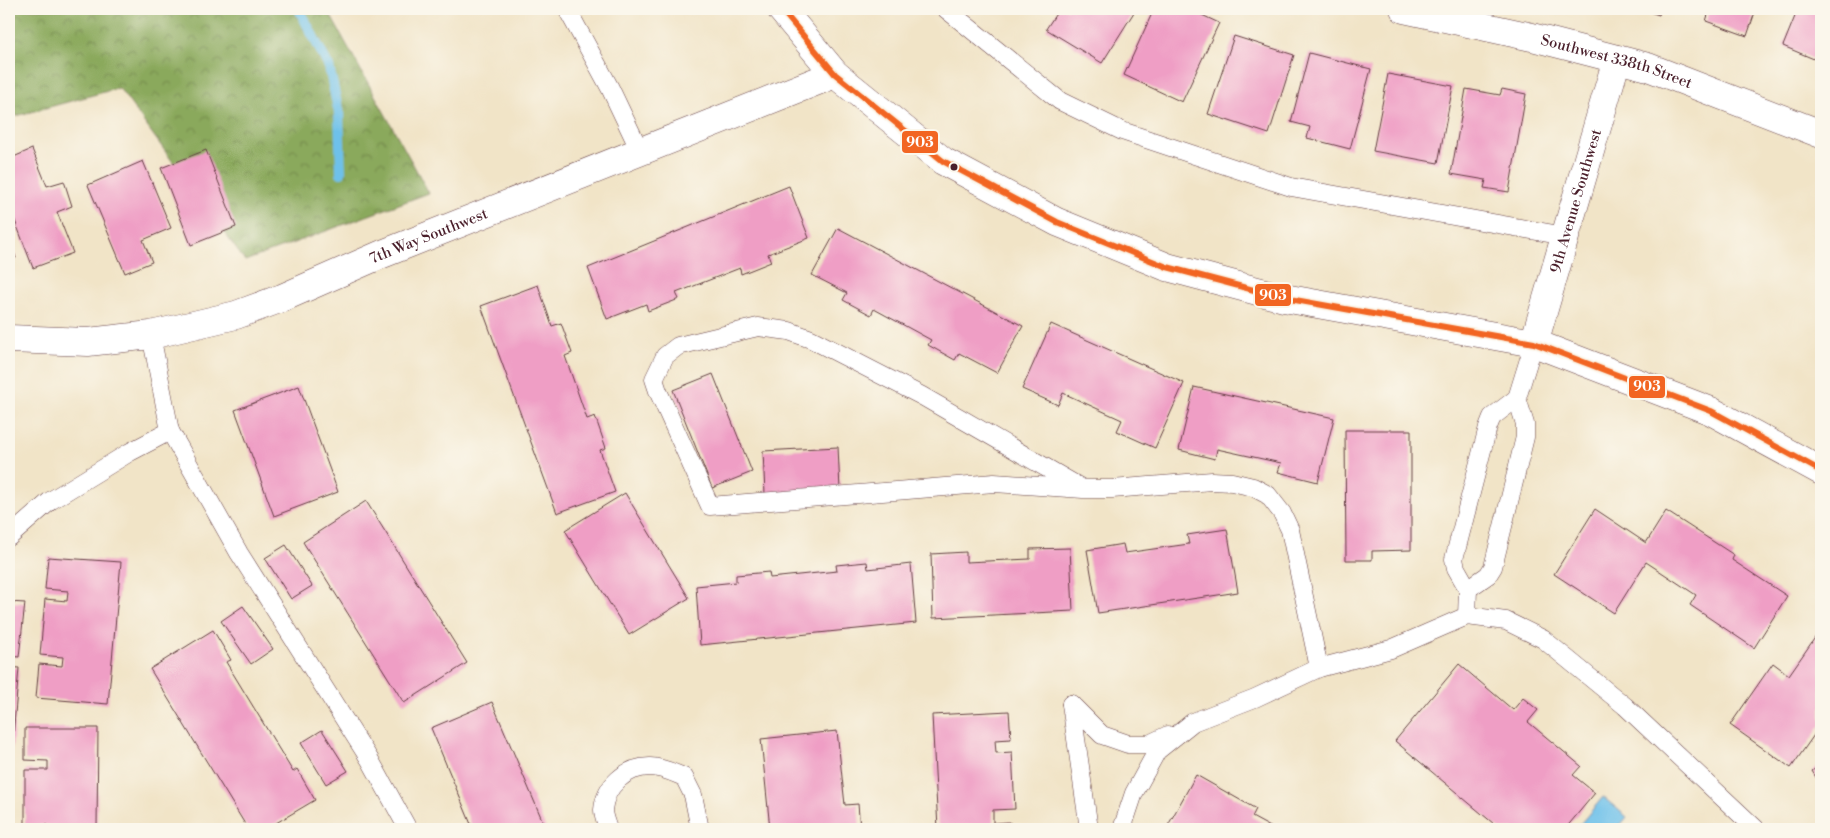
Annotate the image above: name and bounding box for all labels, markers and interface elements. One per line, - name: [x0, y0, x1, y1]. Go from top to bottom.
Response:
- street label: Southwest 338th Street: [1539, 31, 1695, 93]
- street label: 9th Avenue Southwest: [1546, 126, 1606, 275]
- line badge: 903: [901, 130, 939, 154]
- text: 903: [906, 134, 934, 152]
- unlabelled marker: [949, 162, 959, 172]
- street label: 7th Way Southwest: [367, 204, 491, 268]
- line badge: 903: [1254, 283, 1292, 307]
- text: 903: [1259, 287, 1287, 305]
- line badge: 903: [1628, 375, 1666, 399]
- text: 903: [1633, 378, 1661, 396]

